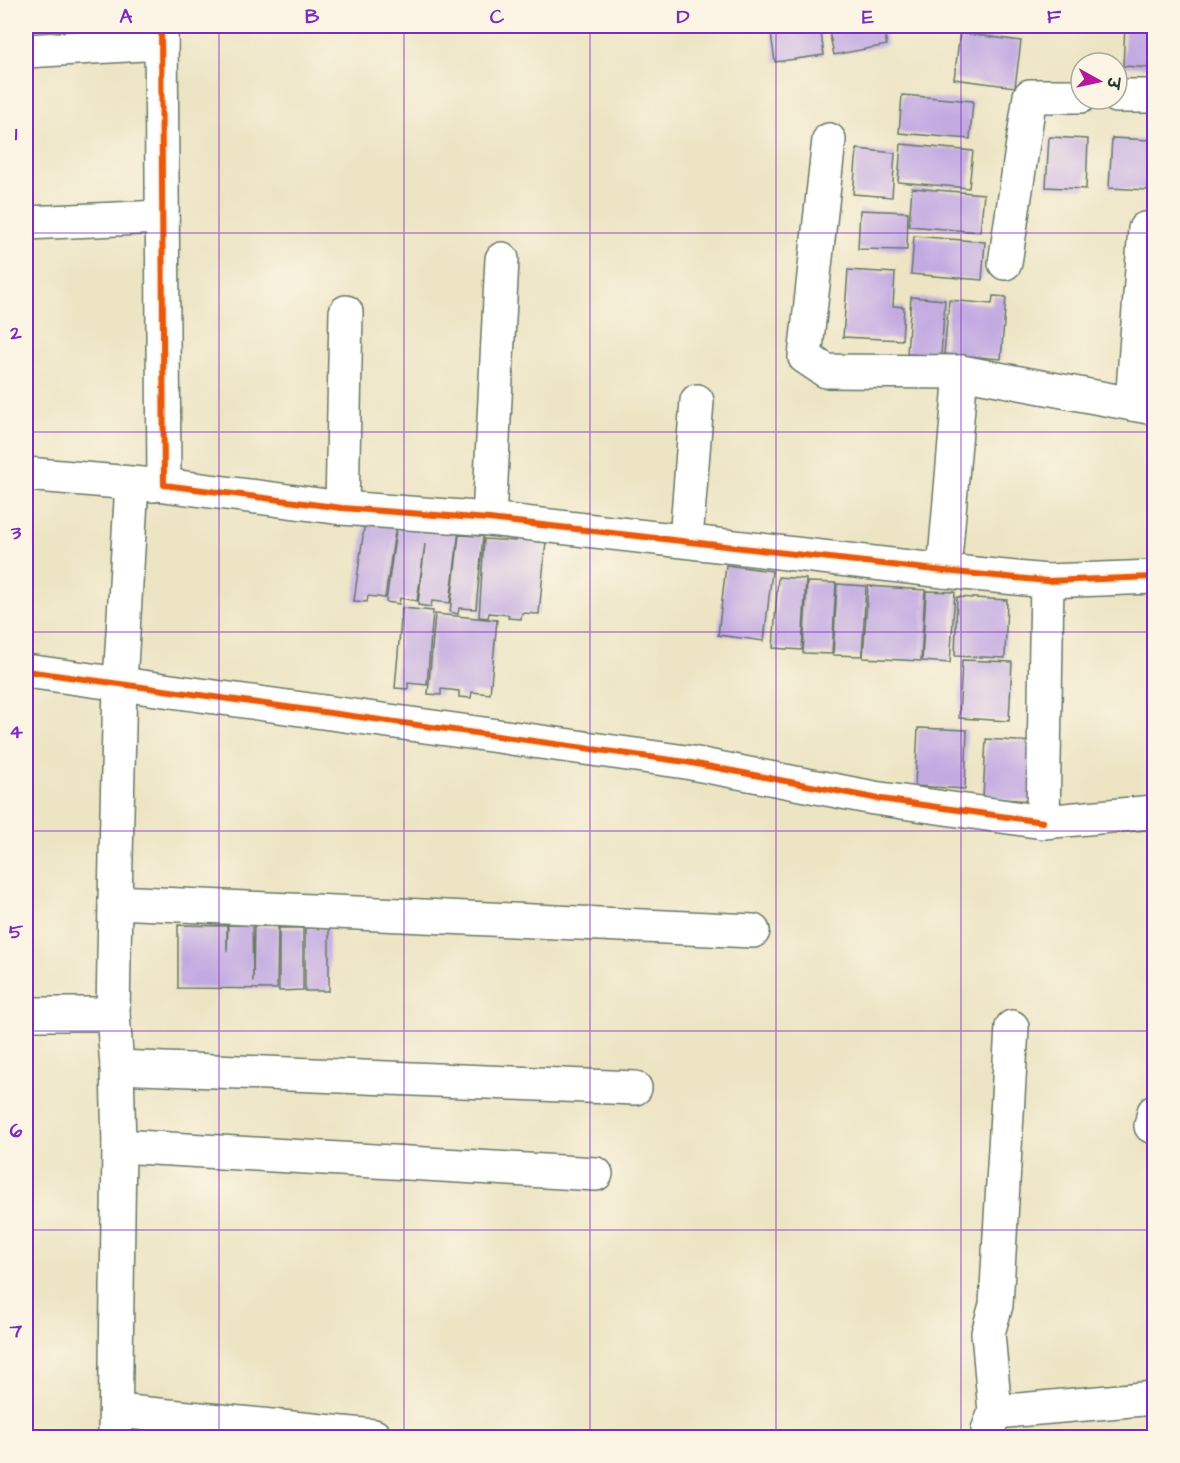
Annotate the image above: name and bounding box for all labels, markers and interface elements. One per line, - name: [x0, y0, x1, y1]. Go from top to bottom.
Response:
- text: A: [120, 3, 133, 31]
- text: B: [305, 3, 320, 31]
- text: C: [490, 3, 505, 31]
- text: D: [677, 3, 690, 31]
- text: E: [862, 3, 874, 31]
- text: F: [1047, 3, 1062, 31]
- north arrow: [1069, 51, 1129, 111]
- text: उ: [1101, 74, 1125, 91]
- text: 1: [15, 120, 18, 148]
- text: 2: [9, 319, 22, 347]
- text: 3: [10, 519, 22, 547]
- text: 4: [9, 718, 23, 746]
- text: 5: [9, 918, 24, 946]
- text: 6: [10, 1117, 23, 1145]
- text: 7: [9, 1317, 23, 1345]

